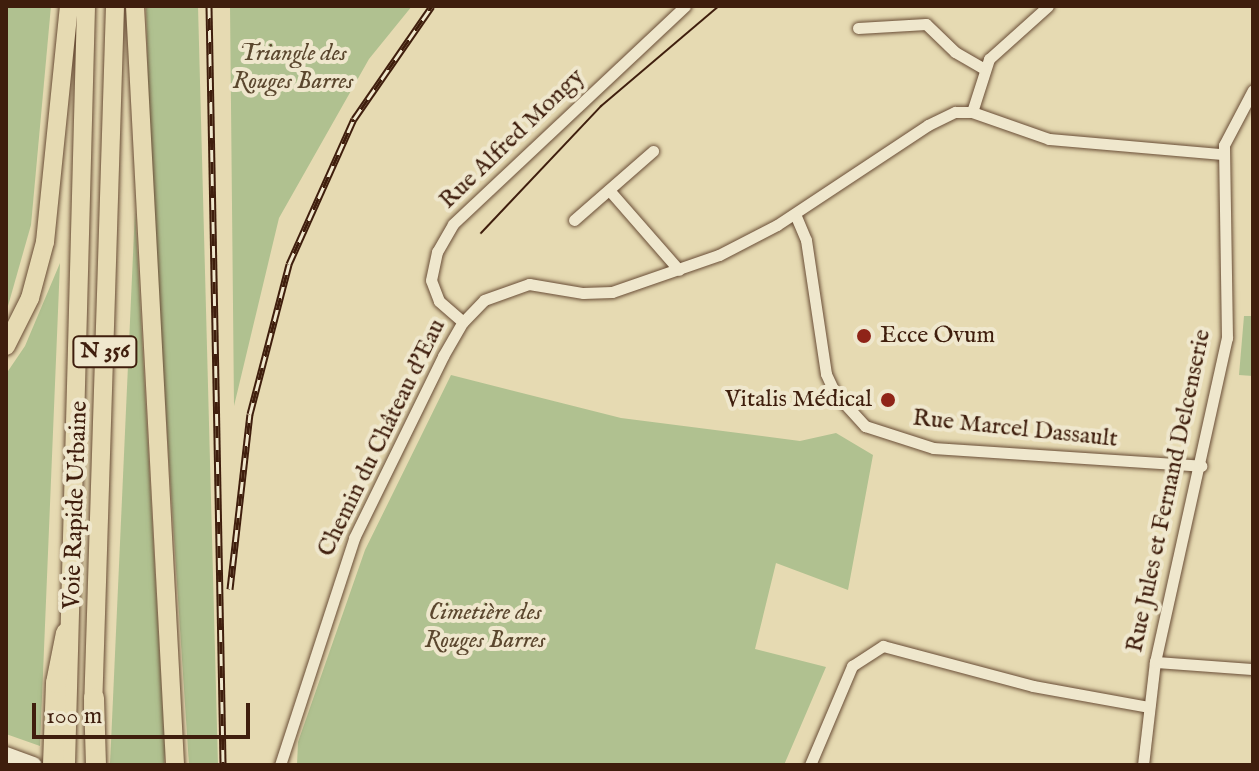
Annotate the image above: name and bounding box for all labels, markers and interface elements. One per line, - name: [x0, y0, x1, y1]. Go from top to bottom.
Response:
- park label: Triangle des Rouges Barres: [233, 40, 353, 96]
- street label: Rue Alfred Mongy: [434, 63, 590, 215]
- street label: Chemin du Château d'Eau: [312, 315, 452, 561]
- place label: Ecce Ovum: [880, 322, 995, 350]
- marker: Ecce Ovum: [855, 327, 873, 345]
- street label: Rue Jules et Fernand Delcenserie: [1121, 327, 1217, 655]
- road number: N 356: [71, 334, 139, 370]
- place label: Vitalis Médical: [725, 386, 872, 414]
- marker: Vitalis Médical: [879, 391, 897, 409]
- street label: Voie Rapide Urbaine: [58, 400, 94, 610]
- street label: Rue Marcel Dassault: [911, 404, 1119, 454]
- park label: Cimetière des Rouges Barres: [425, 599, 545, 655]
- scale bar: [36, 687, 254, 737]
- text: 100 m: [46, 701, 102, 732]

